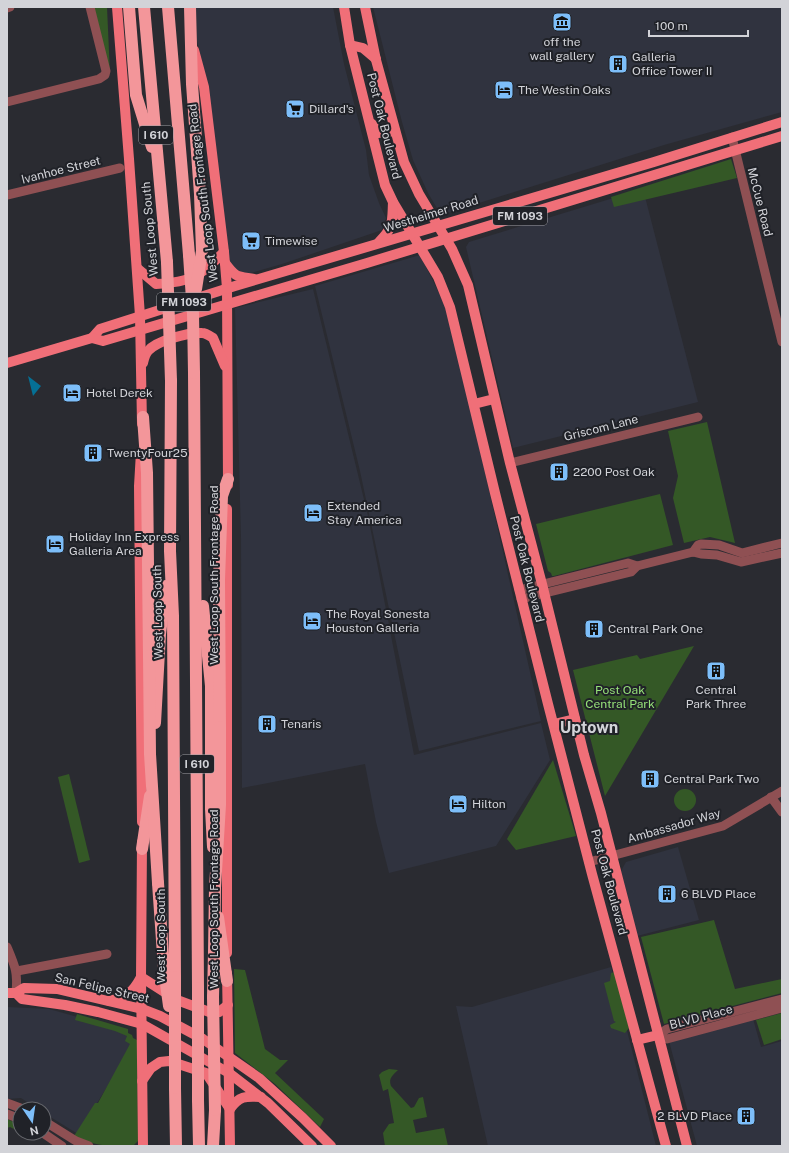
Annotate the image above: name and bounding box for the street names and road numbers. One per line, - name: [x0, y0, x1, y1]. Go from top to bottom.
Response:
- street label: Post Oak Boulevard: [364, 71, 404, 181]
- street label: West Loop South Frontage Road: [185, 103, 221, 283]
- road number: I 610: [139, 126, 173, 144]
- street label: Ivanhoe Street: [20, 153, 102, 187]
- street label: McCue Road: [745, 166, 775, 238]
- street label: West Loop South: [139, 181, 161, 277]
- street label: Westheimer Road: [382, 193, 480, 235]
- road number: FM 1093: [493, 207, 547, 225]
- road number: FM 1093: [157, 293, 211, 311]
- street label: Griscom Lane: [562, 412, 640, 444]
- street label: West Loop South Frontage Road: [207, 485, 221, 665]
- street label: Post Oak Boulevard: [507, 514, 547, 624]
- street label: West Loop South: [150, 564, 166, 660]
- road number: I 610: [180, 755, 214, 773]
- street label: Ambassador Way: [626, 806, 723, 846]
- street label: West Loop South Frontage Road: [207, 809, 221, 989]
- street label: Post Oak Boulevard: [588, 828, 630, 936]
- street label: West Loop South: [154, 889, 168, 983]
- street label: San Felipe Street: [53, 970, 151, 1006]
- street label: BLVD Place: [668, 1002, 734, 1032]

